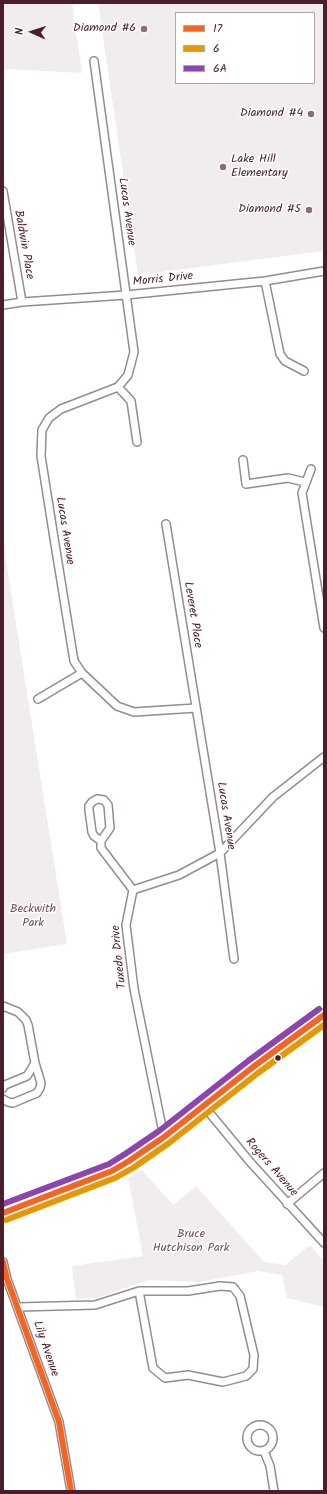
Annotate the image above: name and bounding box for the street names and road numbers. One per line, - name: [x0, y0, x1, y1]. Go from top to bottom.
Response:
- street label: Lucas Avenue: [114, 177, 138, 247]
- street label: Baldwin Place: [10, 209, 36, 281]
- street label: Morris Drive: [132, 270, 194, 290]
- street label: Lucas Avenue: [52, 496, 76, 566]
- street label: Leveret Place: [180, 581, 204, 649]
- street label: Lucas Avenue: [213, 781, 237, 851]
- street label: Tuxedo Drive: [109, 924, 131, 990]
- street label: Rogers Avenue: [242, 1136, 300, 1200]
- street label: Lily Avenue: [29, 1319, 61, 1379]

